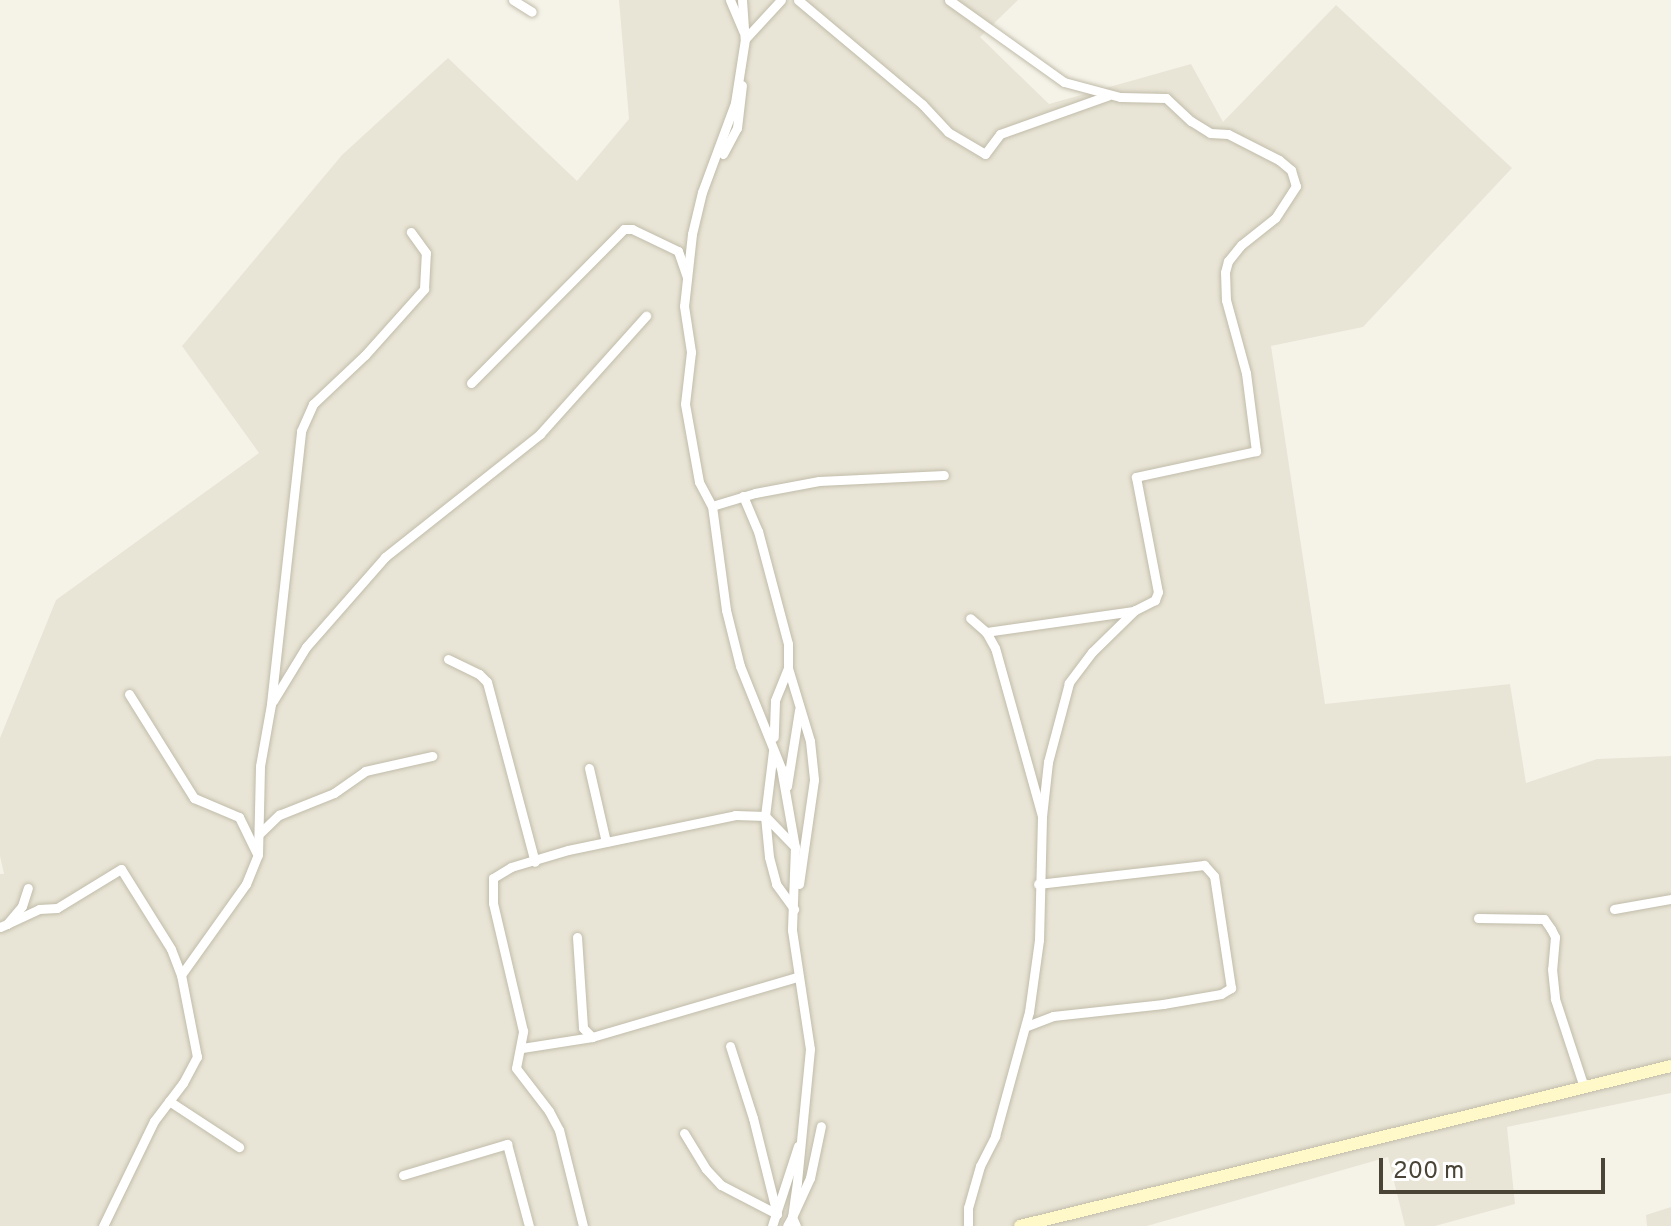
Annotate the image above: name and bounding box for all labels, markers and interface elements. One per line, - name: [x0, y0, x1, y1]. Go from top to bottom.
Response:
- scale bar: [1383, 1142, 1609, 1192]
- text: 200 m: [1393, 1157, 1464, 1187]

